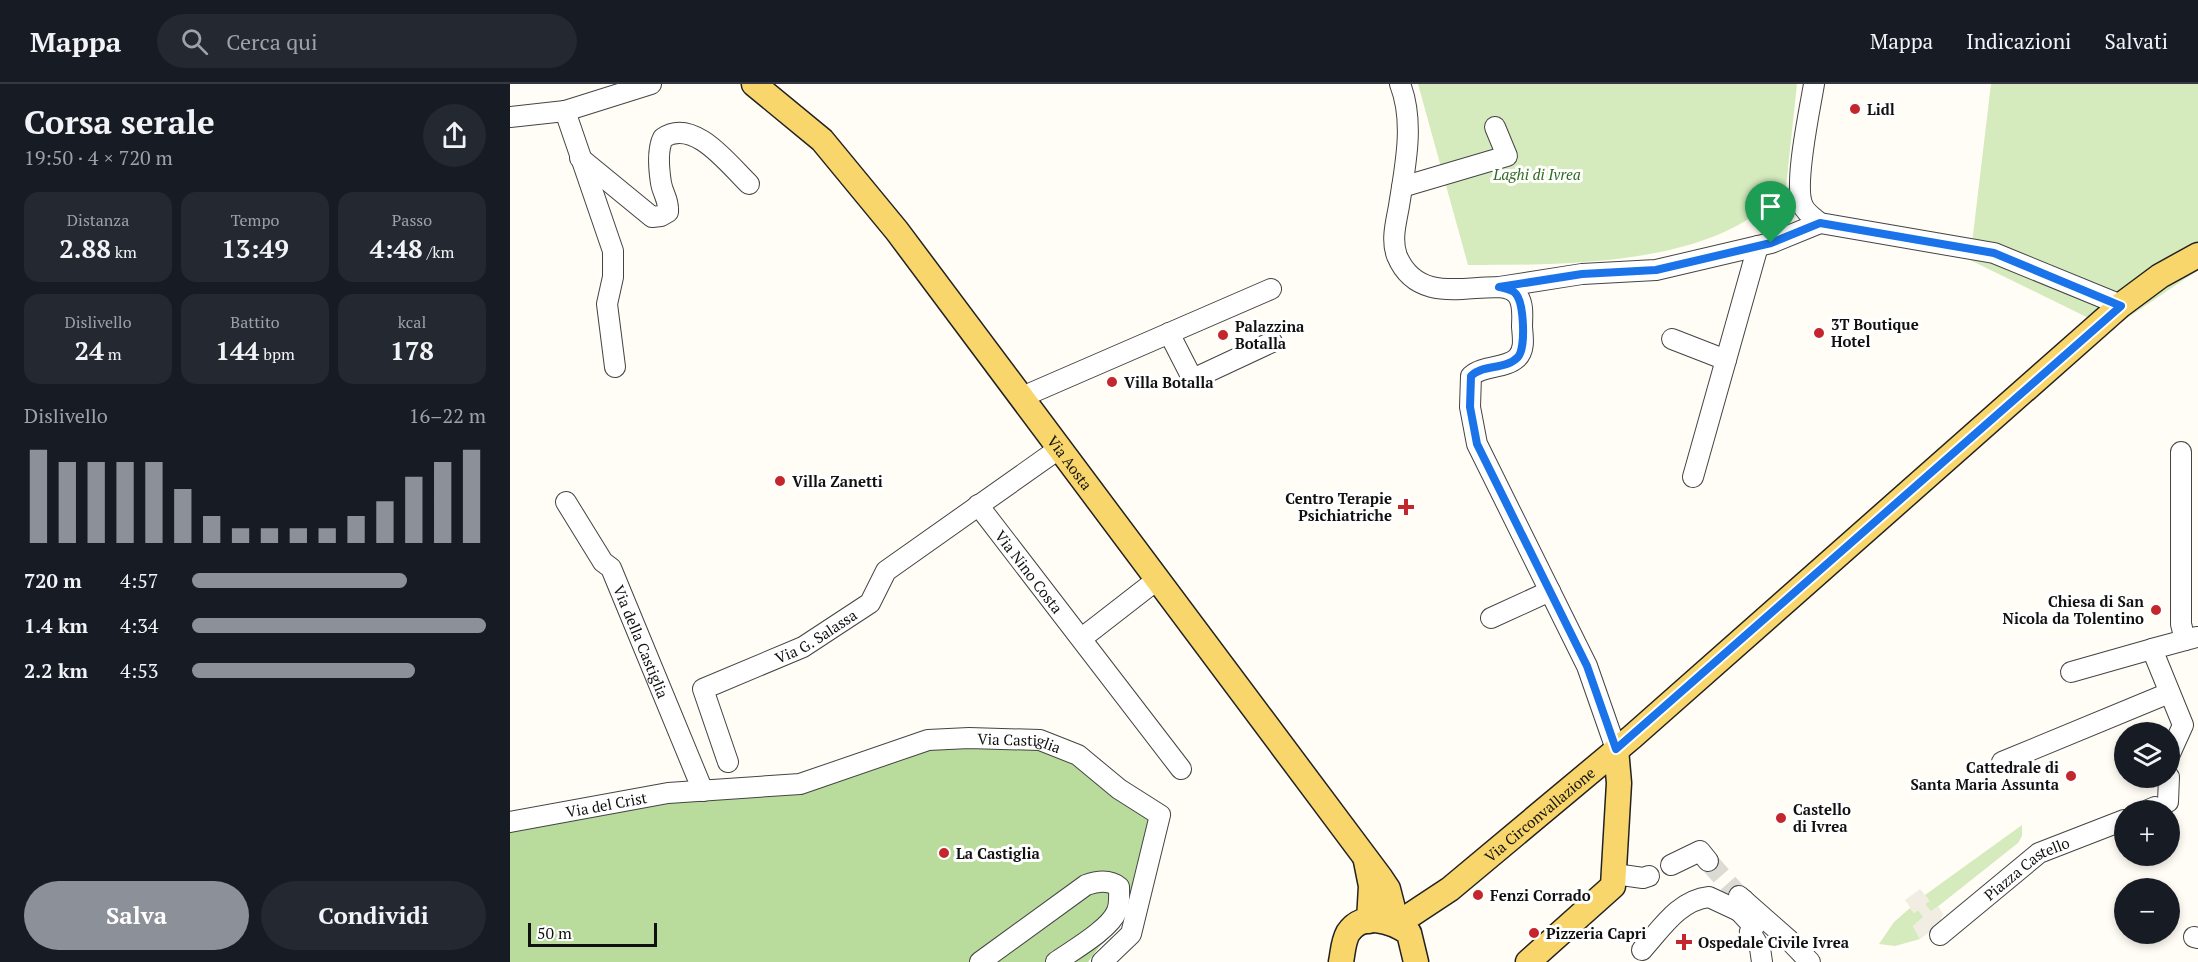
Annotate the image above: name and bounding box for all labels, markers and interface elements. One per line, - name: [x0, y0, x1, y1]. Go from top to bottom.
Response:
- search box: [157, 14, 577, 68]
- text: Mappa: [30, 23, 121, 60]
- icon: search: [178, 25, 211, 58]
- text: Cerca qui: [226, 27, 318, 56]
- text: Mappa: [1870, 27, 1933, 55]
- text: Indicazioni: [1966, 27, 2071, 55]
- text: Salvati: [2104, 27, 2168, 55]
- place label: Lidl: [1867, 99, 1895, 119]
- text: Corsa serale: [24, 100, 215, 143]
- marker: Lidl: [1848, 102, 1862, 116]
- button: share: [423, 104, 486, 167]
- text: 19:50 · 4 × 720 m: [24, 144, 173, 171]
- park label: Laghi di Ivrea: [1492, 164, 1581, 184]
- pin: [1745, 181, 1796, 243]
- icon: arrive: [1754, 190, 1787, 223]
- text: Distanza: [67, 209, 129, 231]
- text: Tempo: [231, 209, 279, 231]
- text: Passo: [392, 209, 432, 231]
- text: 2.88: [59, 231, 111, 265]
- text: 13:49: [221, 231, 289, 265]
- text: 4:48: [370, 231, 423, 265]
- text: km: [111, 241, 137, 263]
- text: /km: [423, 241, 454, 263]
- text: Dislivello: [64, 311, 132, 333]
- text: Battito: [230, 311, 280, 333]
- text: kcal: [398, 311, 426, 333]
- place label: 3T Boutique Hotel: [1831, 314, 1919, 351]
- place label: Palazzina Botalla: [1235, 316, 1305, 353]
- marker: 3T Boutique Hotel: [1812, 326, 1826, 340]
- marker: Palazzina Botalla: [1216, 328, 1230, 342]
- text: 24: [74, 333, 104, 367]
- text: 144: [215, 333, 259, 367]
- text: 178: [390, 333, 434, 367]
- text: m: [104, 343, 122, 365]
- text: bpm: [259, 343, 295, 365]
- place label: Villa Botalla: [1124, 372, 1214, 392]
- marker: Villa Botalla: [1105, 375, 1119, 389]
- text: Dislivello: [24, 402, 108, 429]
- text: 16–22 m: [409, 402, 486, 429]
- street label: Via Aosta: [1043, 431, 1097, 494]
- place label: Villa Zanetti: [792, 471, 883, 491]
- marker: Villa Zanetti: [773, 474, 787, 488]
- place label: Centro Terapie Psichiatriche: [1285, 488, 1392, 525]
- marker: Centro Terapie Psichiatriche: [1397, 498, 1415, 516]
- street label: Via Nino Costa: [991, 526, 1068, 618]
- text: 720 m: [24, 567, 82, 594]
- text: 4:57: [120, 567, 159, 594]
- street label: Via della Castiglia: [609, 582, 674, 701]
- place label: Chiesa di San Nicola da Tolentino: [2003, 591, 2144, 628]
- marker: Chiesa di San Nicola da Tolentino: [2149, 603, 2163, 617]
- street label: Via G. Salassa: [772, 604, 861, 668]
- text: 1.4 km: [24, 612, 88, 639]
- text: 4:34: [120, 612, 159, 639]
- text: 2.2 km: [24, 657, 88, 684]
- text: 4:53: [120, 657, 159, 684]
- map controls: [2114, 722, 2180, 944]
- button: layers: [2114, 722, 2180, 788]
- street label: Via Castiglia: [977, 728, 1064, 757]
- place label: Cattedrale di Santa Maria Assunta: [1910, 757, 2060, 794]
- street label: Via Circonvallazione: [1480, 762, 1599, 866]
- marker: Cattedrale di Santa Maria Assunta: [2064, 769, 2078, 783]
- street label: Via del Crist: [564, 787, 649, 822]
- place label: Castello di Ivrea: [1793, 799, 1851, 836]
- button: +: [2114, 800, 2180, 866]
- marker: Castello di Ivrea: [1774, 811, 1788, 825]
- street label: Piazza Castello: [1980, 832, 2072, 905]
- place label: La Castiglia: [956, 843, 1040, 863]
- marker: La Castiglia: [937, 846, 951, 860]
- button: −: [2114, 878, 2180, 944]
- button: Salva: [24, 881, 249, 950]
- button: Condividi: [261, 881, 486, 950]
- place label: Fenzi Corrado: [1490, 885, 1591, 905]
- marker: Fenzi Corrado: [1471, 888, 1485, 902]
- scale bar: [528, 920, 657, 948]
- text: 50 m: [537, 922, 572, 944]
- place label: Pizzeria Capri: [1546, 923, 1646, 943]
- marker: Pizzeria Capri: [1527, 926, 1541, 940]
- place label: Ospedale Civile Ivrea: [1698, 932, 1850, 952]
- marker: Ospedale Civile Ivrea: [1675, 933, 1693, 951]

